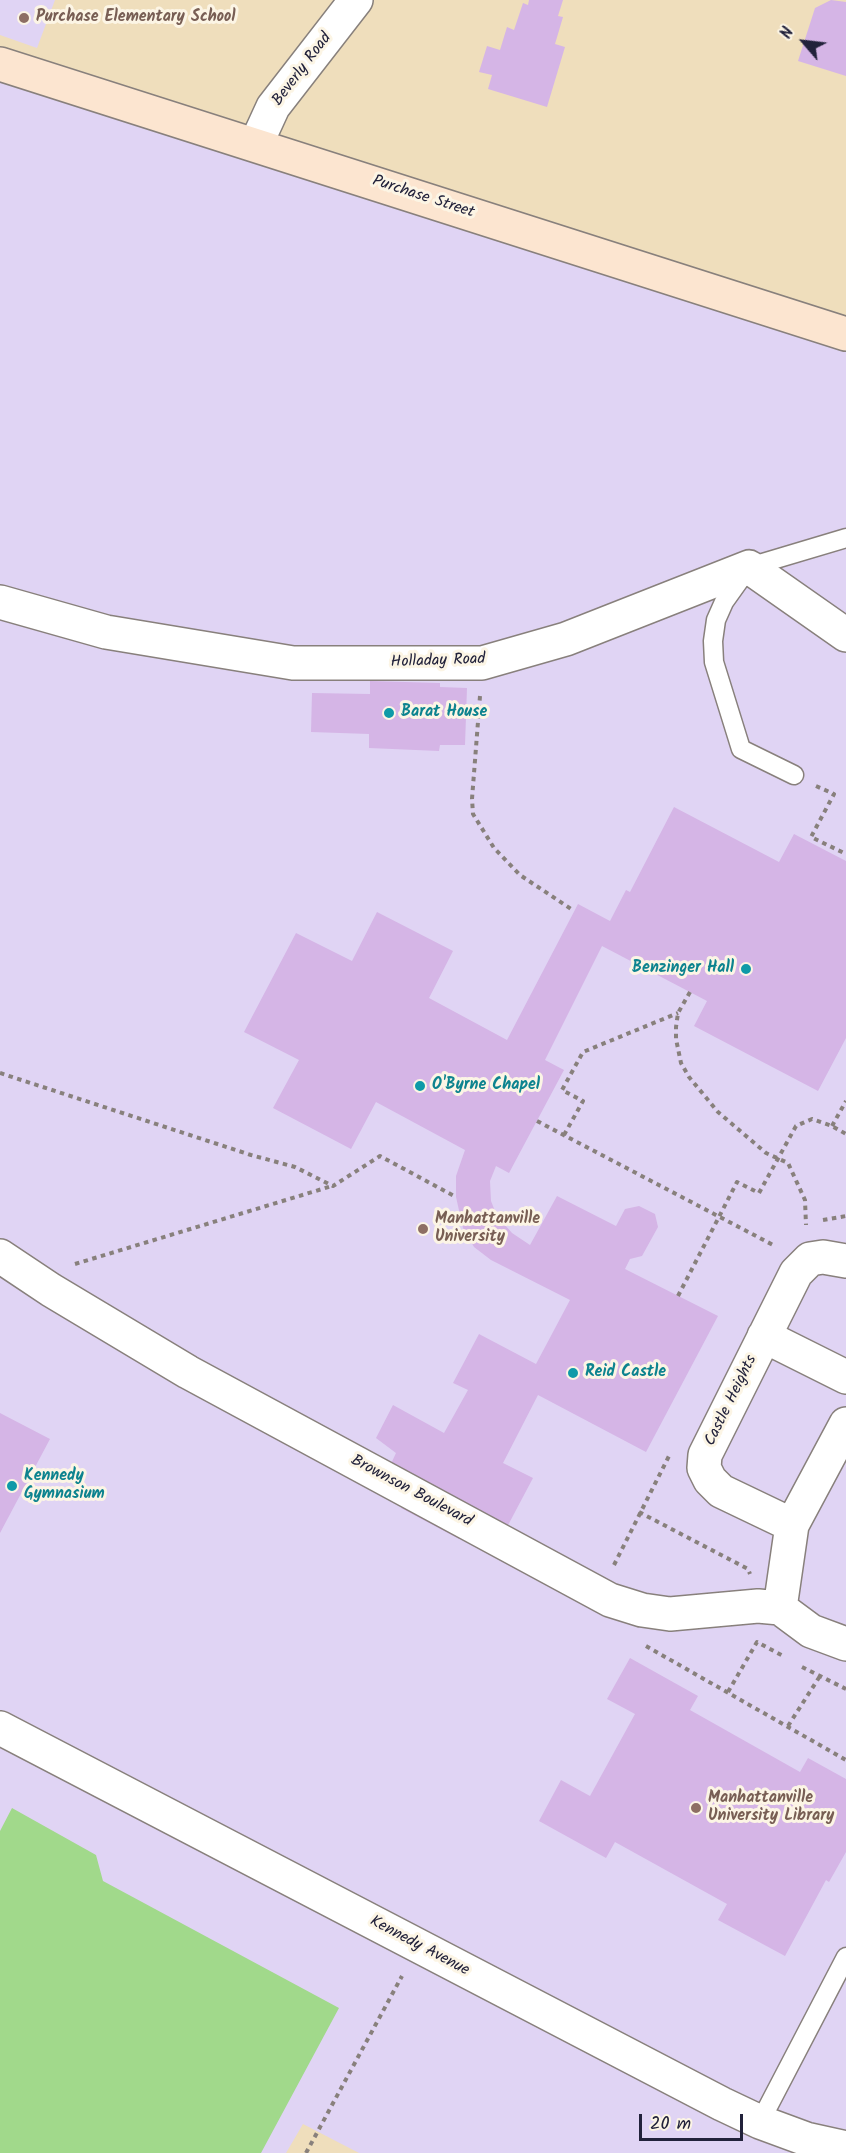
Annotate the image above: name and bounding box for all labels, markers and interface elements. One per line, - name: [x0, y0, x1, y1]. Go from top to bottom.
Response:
- place label: Purchase Elementary School: [36, 8, 236, 28]
- marker: Purchase Elementary School: [17, 11, 31, 25]
- north arrow: [774, 12, 834, 72]
- text: N: [774, 23, 801, 44]
- street label: Beverly Road: [269, 30, 337, 110]
- street label: Purchase Street: [370, 173, 476, 223]
- street label: Holladay Road: [390, 651, 486, 673]
- place label: Barat House: [401, 703, 487, 723]
- marker: Barat House: [382, 706, 396, 720]
- place label: Benzinger Hall: [632, 959, 734, 979]
- marker: Benzinger Hall: [739, 962, 753, 976]
- place label: O'Byrne Chapel: [432, 1076, 540, 1096]
- marker: O'Byrne Chapel: [413, 1079, 427, 1093]
- place label: Manhattanville University: [435, 1210, 540, 1248]
- marker: Manhattanville University: [416, 1222, 430, 1236]
- street label: Castle Heights: [702, 1353, 762, 1449]
- place label: Reid Castle: [585, 1363, 666, 1383]
- marker: Reid Castle: [566, 1366, 580, 1380]
- street label: Brownson Boulevard: [347, 1452, 475, 1532]
- place label: Kennedy Gymnasium: [24, 1467, 105, 1505]
- marker: Kennedy Gymnasium: [5, 1479, 19, 1493]
- place label: Manhattanville University Library: [708, 1789, 834, 1827]
- marker: Manhattanville University Library: [689, 1801, 703, 1815]
- street label: Kennedy Avenue: [366, 1913, 472, 1981]
- scale bar: [642, 2102, 746, 2140]
- text: 20 m: [650, 2110, 691, 2139]

